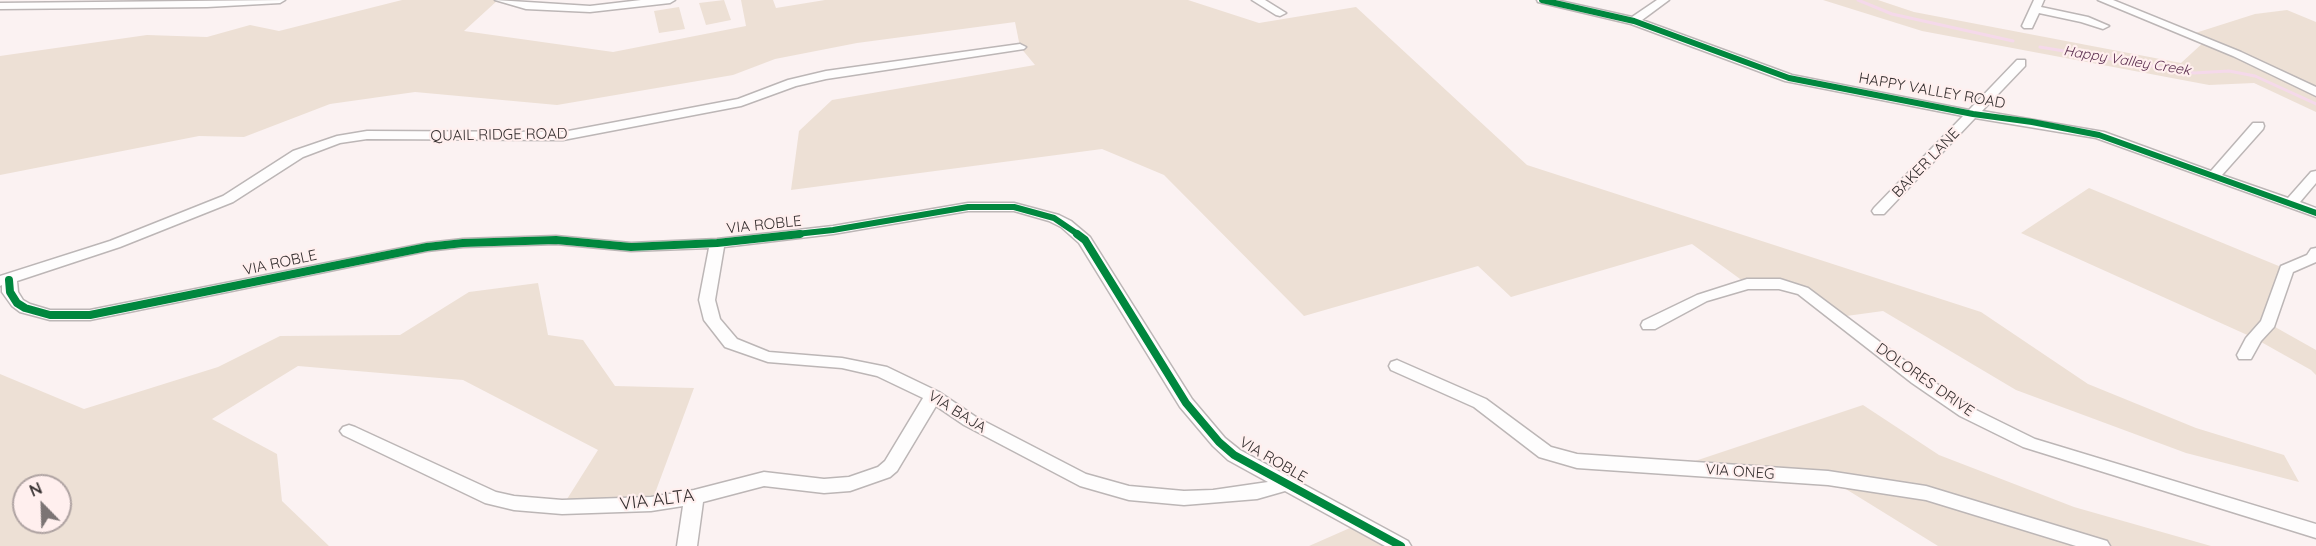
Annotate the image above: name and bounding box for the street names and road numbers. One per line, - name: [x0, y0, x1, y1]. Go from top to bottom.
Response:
- street label: HAPPY VALLEY ROAD: [1857, 69, 2007, 113]
- street label: QUAIL RIDGE ROAD: [430, 125, 568, 145]
- street label: BAKER LANE: [1888, 125, 1964, 201]
- street label: VIA ROBLE: [726, 212, 802, 238]
- street label: VIA ROBLE: [241, 246, 319, 280]
- street label: DOLORES DRIVE: [1872, 339, 1978, 421]
- street label: VIA BAJA: [925, 387, 989, 437]
- street label: VIA ROBLE: [1236, 433, 1310, 487]
- street label: VIA ONEG: [1705, 461, 1775, 483]
- street label: VIA ALTA: [619, 485, 695, 515]

